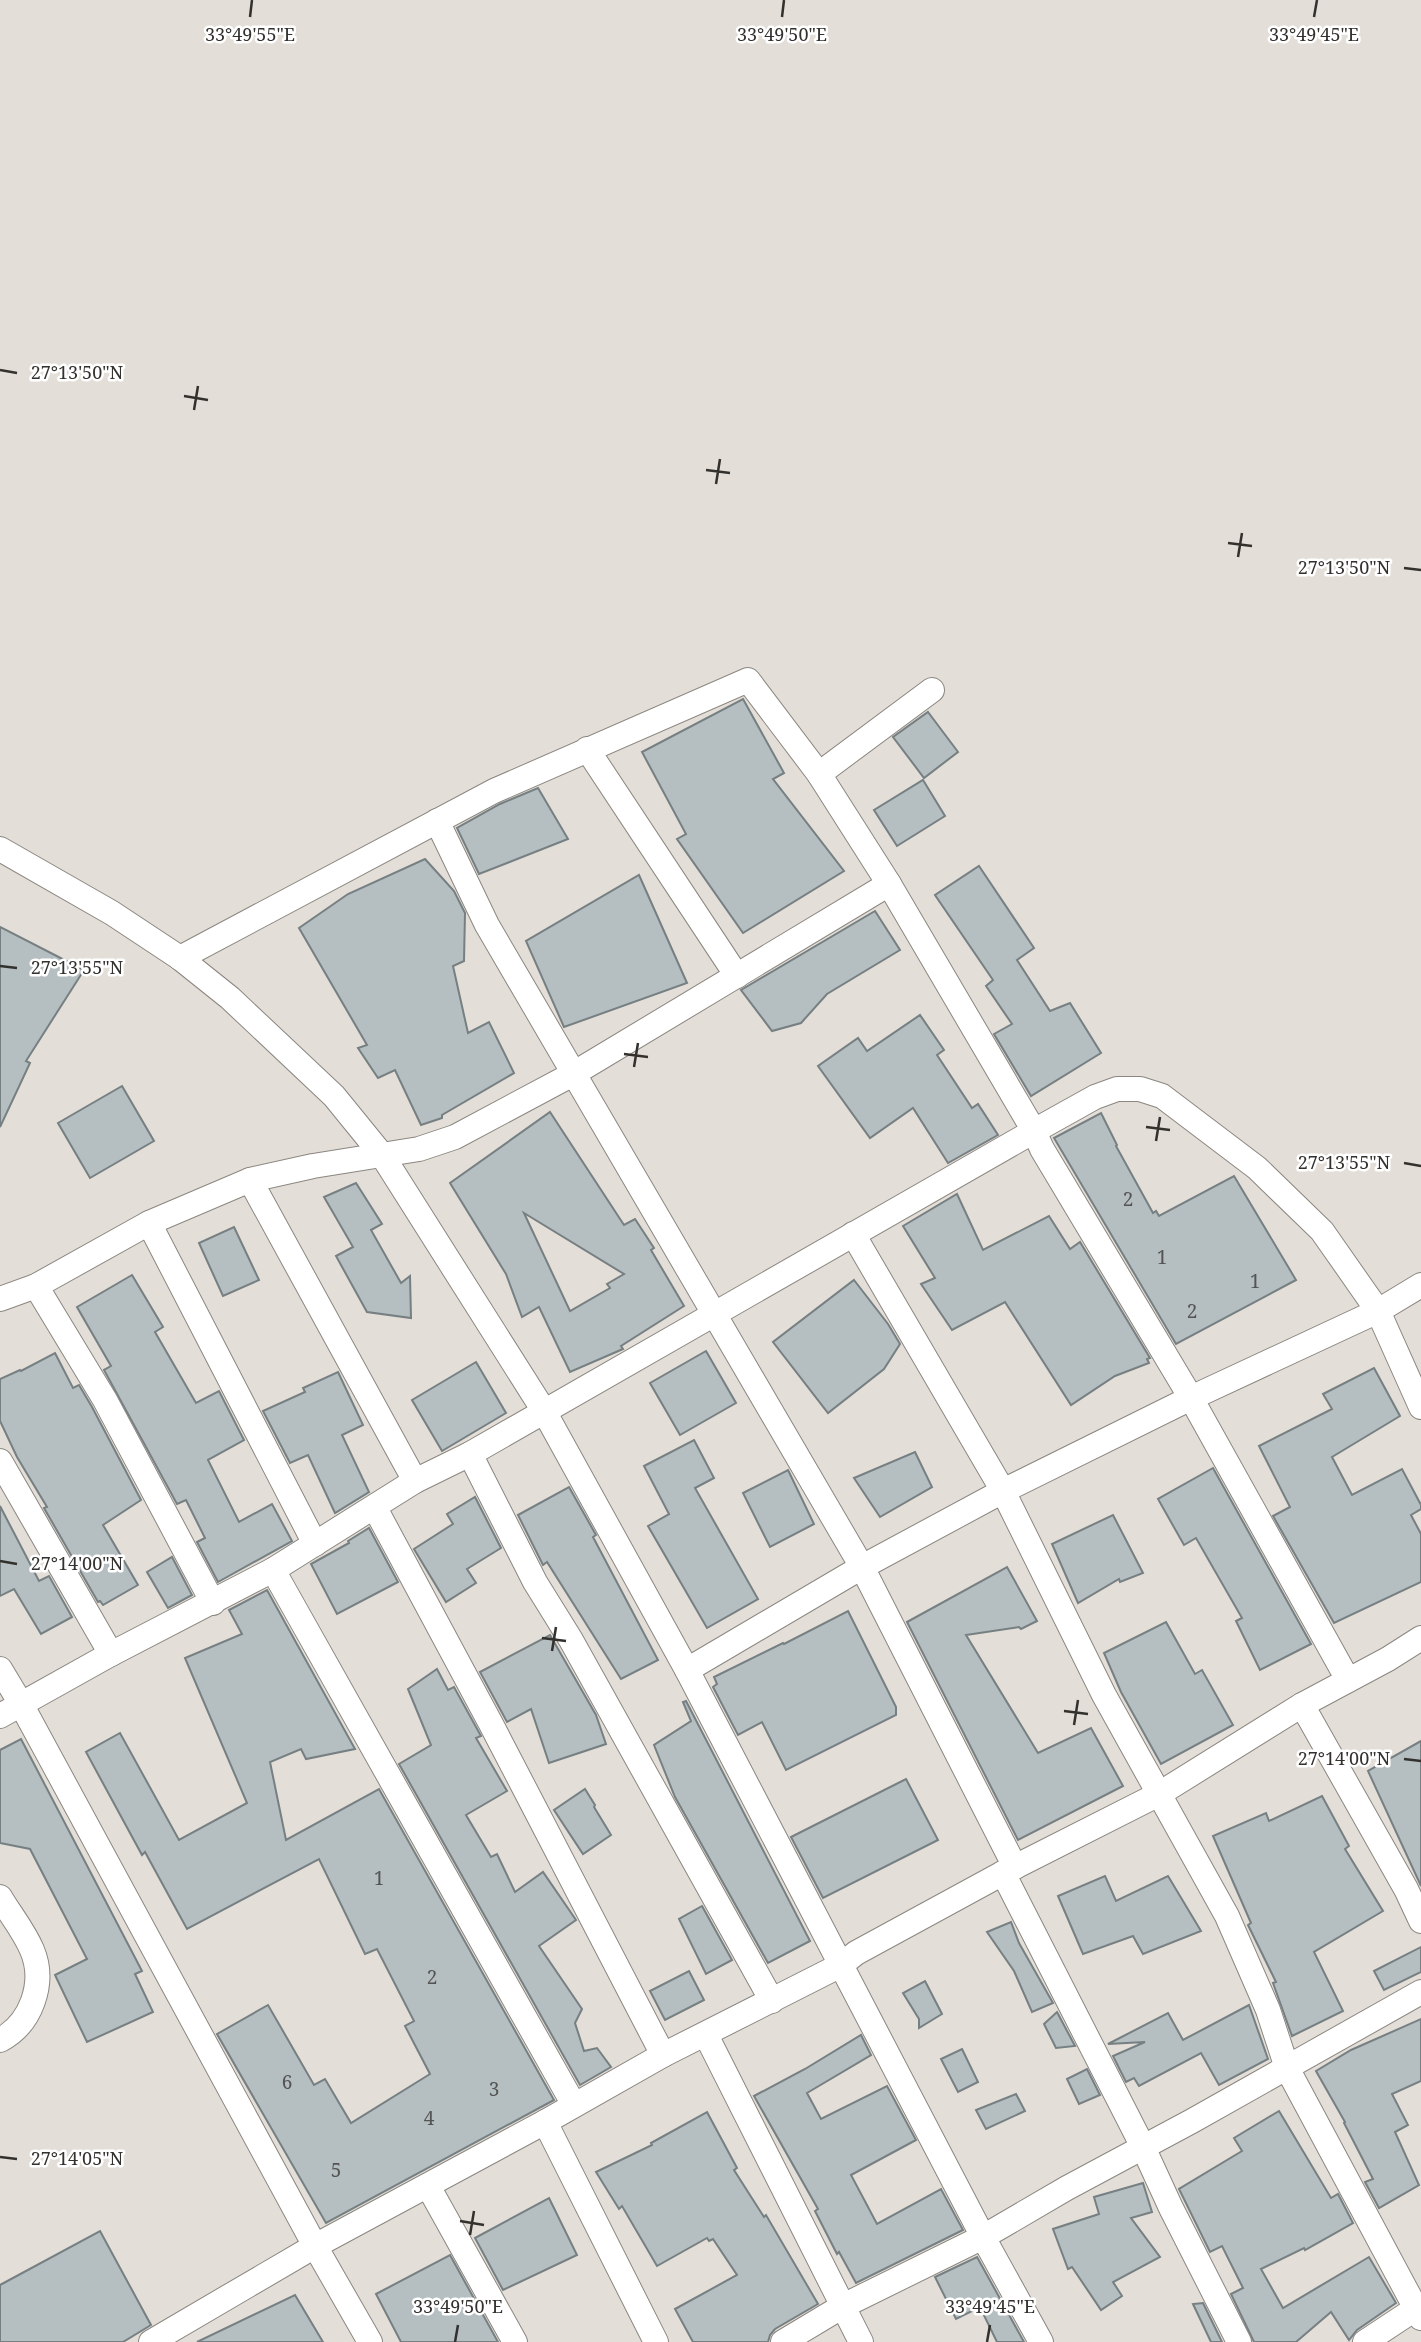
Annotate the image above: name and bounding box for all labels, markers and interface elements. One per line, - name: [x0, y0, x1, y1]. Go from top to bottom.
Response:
- text: 33°49'55"E: [205, 22, 295, 46]
- text: 33°49'50"E: [737, 22, 827, 46]
- text: 33°49'45"E: [1269, 22, 1359, 46]
- text: 27°13'50"N: [31, 360, 124, 384]
- text: 27°13'50"N: [1298, 555, 1391, 579]
- text: 27°13'55"N: [31, 955, 124, 979]
- text: 27°13'55"N: [1298, 1150, 1391, 1174]
- house number: 2: [1123, 1186, 1133, 1212]
- house number: 1: [1157, 1244, 1167, 1270]
- house number: 1: [1250, 1268, 1260, 1294]
- house number: 2: [1187, 1298, 1197, 1324]
- text: 27°14'00"N: [31, 1551, 124, 1575]
- text: 27°14'00"N: [1298, 1746, 1391, 1770]
- house number: 1: [374, 1865, 384, 1891]
- house number: 2: [427, 1964, 437, 1990]
- house number: 6: [282, 2069, 292, 2095]
- house number: 3: [489, 2076, 499, 2102]
- house number: 4: [424, 2105, 435, 2131]
- text: 27°14'05"N: [31, 2146, 124, 2170]
- house number: 5: [331, 2157, 341, 2183]
- text: 33°49'50"E: [413, 2294, 503, 2318]
- text: 33°49'45"E: [945, 2294, 1035, 2318]

